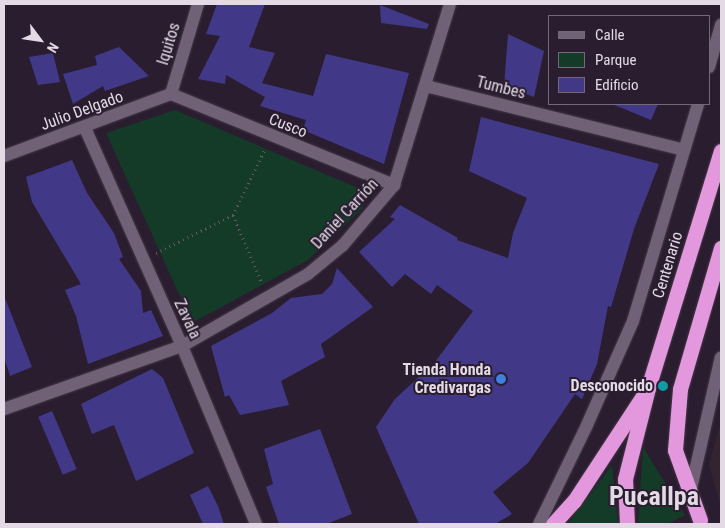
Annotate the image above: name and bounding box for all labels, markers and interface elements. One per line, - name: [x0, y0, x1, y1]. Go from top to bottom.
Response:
- north arrow: [15, 15, 65, 65]
- legend: [548, 15, 710, 105]
- street label: Iquitos: [153, 20, 185, 68]
- text: Calle: [595, 26, 625, 44]
- text: N: [44, 40, 62, 56]
- text: Parque: [595, 51, 637, 69]
- street label: Tumbes: [474, 73, 528, 103]
- text: Edificio: [595, 76, 638, 94]
- street label: Julio Delgado: [38, 87, 126, 135]
- street label: Cusco: [266, 110, 310, 142]
- street label: Daniel Carrión: [308, 175, 382, 253]
- street label: Centenario: [649, 229, 687, 301]
- street label: Zavala: [170, 296, 204, 342]
- place label: Tienda Honda Credivargas: [402, 360, 491, 398]
- marker: Tienda Honda Credivargas: [495, 373, 507, 385]
- place label: Desconocido: [571, 376, 653, 396]
- marker: Desconocido: [657, 380, 669, 392]
- district label: Pucallpa: [609, 481, 699, 513]

